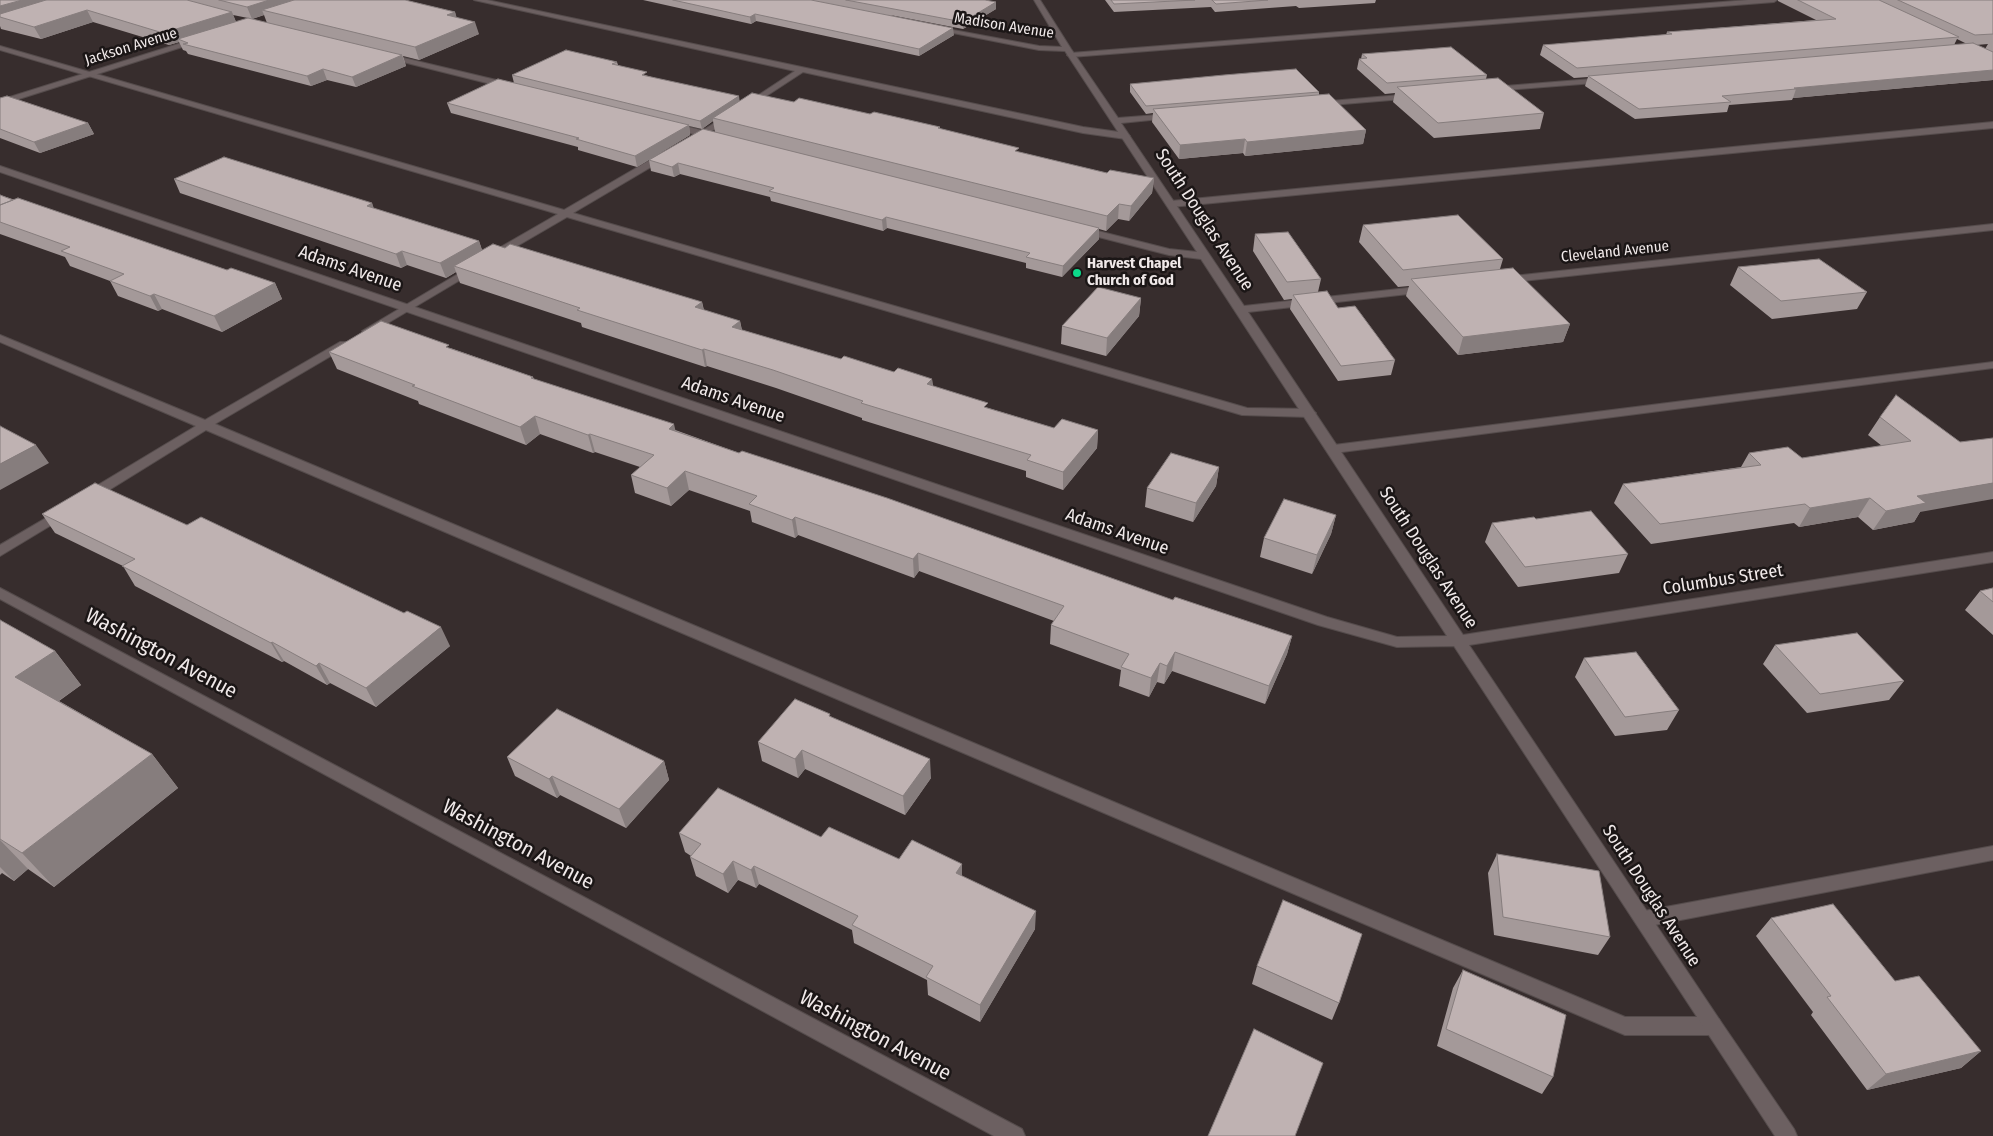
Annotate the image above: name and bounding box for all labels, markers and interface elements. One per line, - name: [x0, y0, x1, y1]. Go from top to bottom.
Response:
- street label: Madison Avenue: [953, 9, 1055, 43]
- street label: Jackson Avenue: [83, 24, 179, 70]
- street label: South Douglas Avenue: [1150, 145, 1258, 295]
- street label: Cleveland Avenue: [1560, 237, 1670, 267]
- street label: Adams Avenue: [296, 241, 404, 297]
- place label: Harvest Chapel Church of God: [1087, 255, 1181, 290]
- marker: Harvest Chapel Church of God: [1071, 267, 1083, 279]
- street label: Adams Avenue: [679, 372, 787, 428]
- street label: South Douglas Avenue: [1374, 483, 1482, 633]
- street label: Adams Avenue: [1063, 504, 1171, 560]
- street label: Columbus Street: [1661, 560, 1785, 600]
- street label: Washington Avenue: [81, 603, 241, 705]
- street label: Washington Avenue: [438, 794, 598, 896]
- street label: South Douglas Avenue: [1597, 821, 1705, 971]
- street label: Washington Avenue: [795, 985, 955, 1087]

